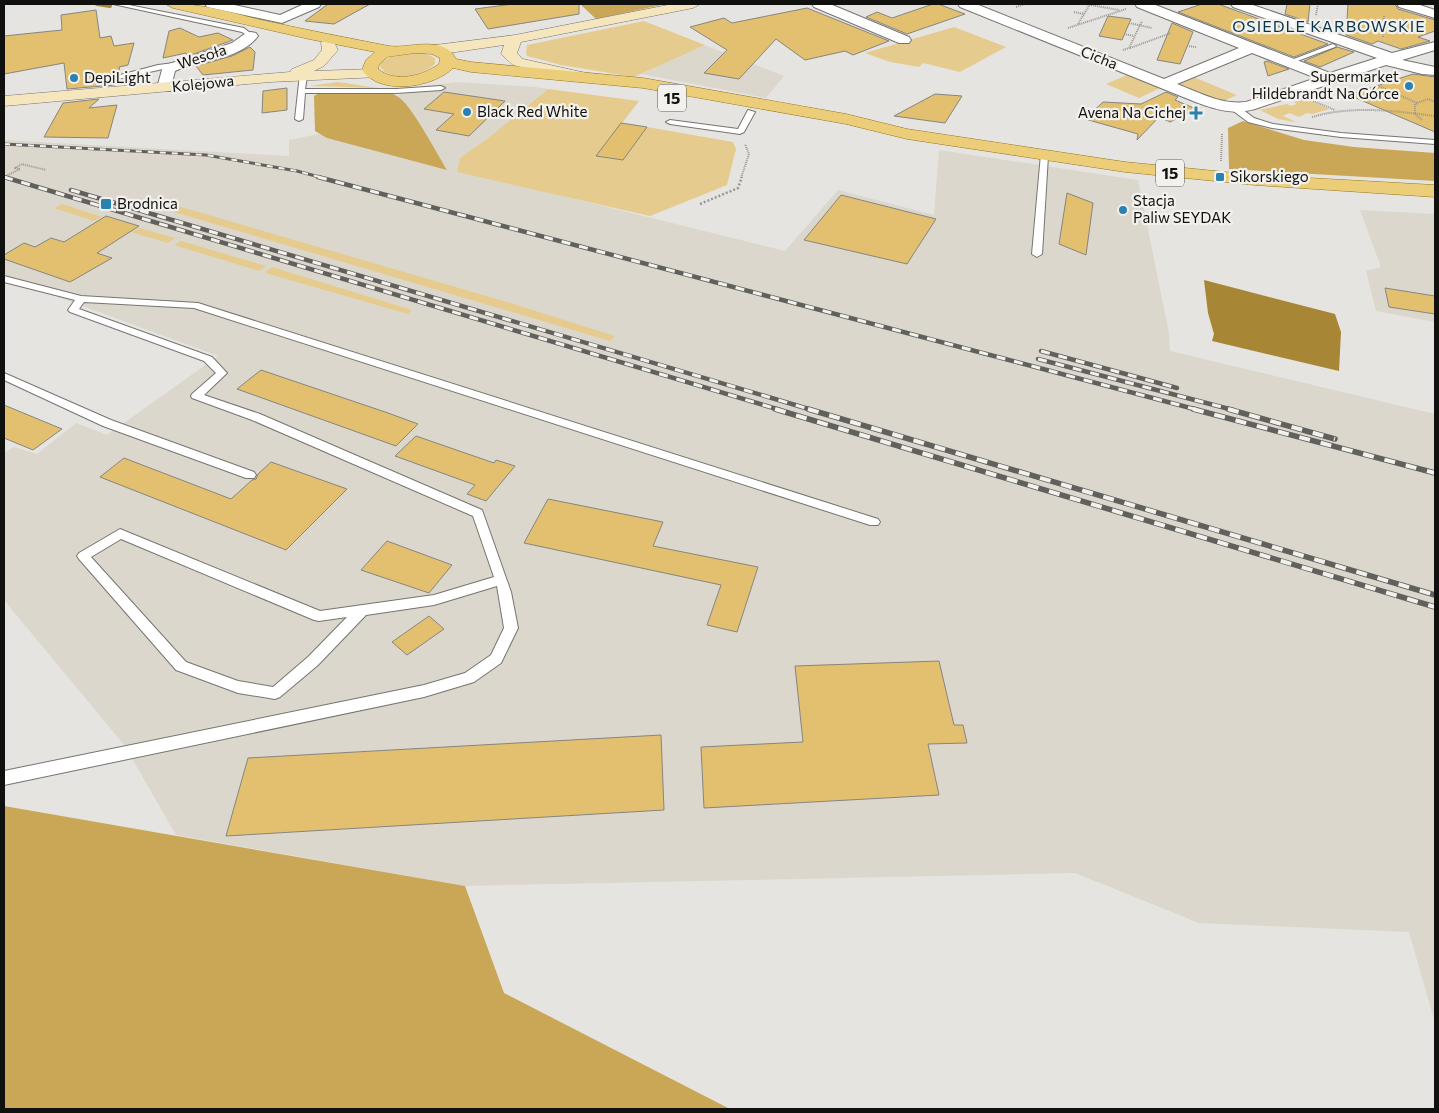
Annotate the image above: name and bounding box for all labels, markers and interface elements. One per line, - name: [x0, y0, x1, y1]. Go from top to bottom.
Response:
- district label: OSIEDLE KARBOWSKIE: [1232, 16, 1426, 35]
- street label: Wesoła: [175, 40, 228, 72]
- street label: Cicha: [1078, 42, 1120, 73]
- place label: Supermarket Hildebrandt Na Górce: [1252, 67, 1399, 102]
- place label: DepiLight: [84, 68, 151, 86]
- street label: Kolejowa: [171, 71, 235, 95]
- marker: DepiLight: [68, 72, 80, 84]
- marker: Supermarket Hildebrandt Na Górce: [1403, 80, 1415, 92]
- road number: 15: [658, 85, 686, 112]
- place label: Black Red White: [477, 102, 588, 120]
- place label: Avena Na Cichej: [1078, 103, 1186, 121]
- marker: Black Red White: [461, 106, 473, 118]
- marker: Avena Na Cichej: [1190, 107, 1202, 119]
- road number: 15: [1156, 160, 1184, 187]
- place label: Sikorskiego: [1230, 167, 1309, 185]
- marker: Sikorskiego: [1214, 171, 1226, 183]
- place label: Stacja Paliw SEYDAK: [1133, 191, 1231, 226]
- place label: Brodnica: [117, 194, 178, 212]
- marker: Brodnica: [99, 197, 113, 211]
- marker: Stacja Paliw SEYDAK: [1117, 204, 1129, 216]

